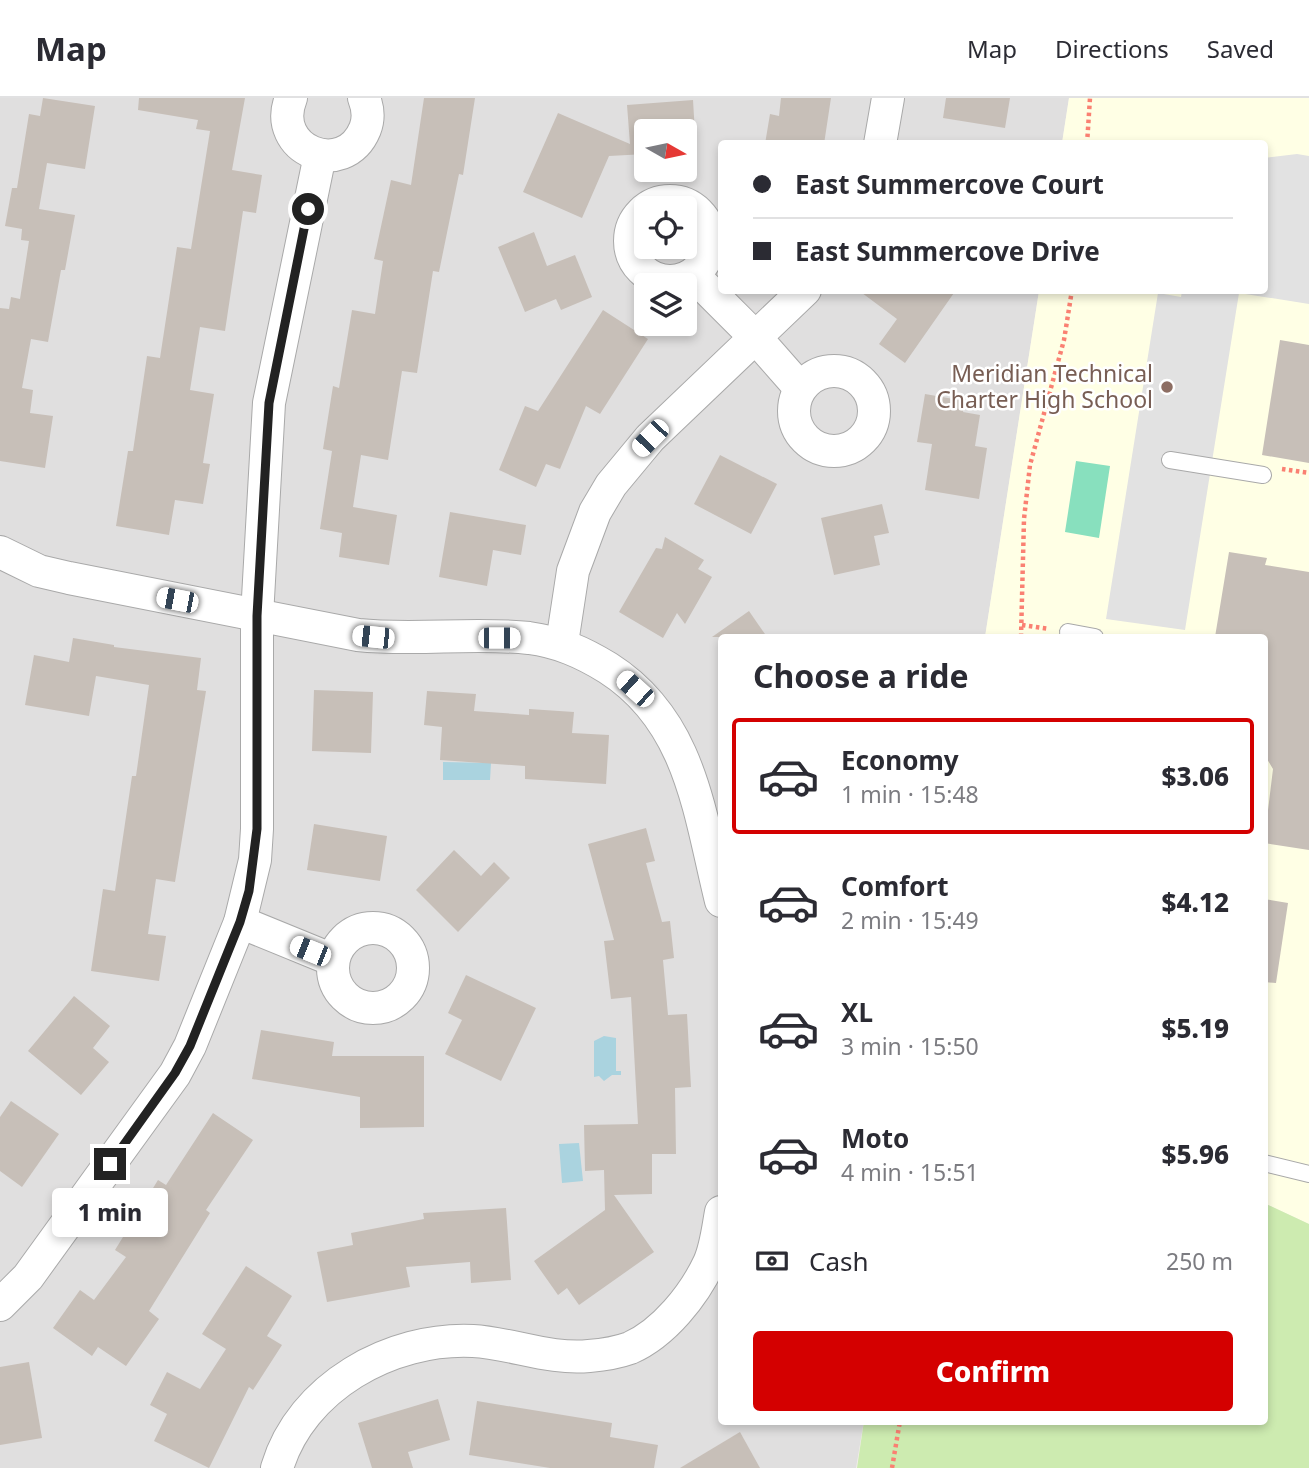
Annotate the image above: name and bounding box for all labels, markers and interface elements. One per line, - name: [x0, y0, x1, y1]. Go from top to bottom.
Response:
- text: Map: [35, 26, 107, 71]
- text: Map: [967, 32, 1017, 65]
- text: Directions: [1055, 32, 1169, 65]
- text: Saved: [1207, 32, 1274, 65]
- north arrow: [634, 119, 696, 182]
- map controls: [634, 119, 697, 336]
- text: East Summercove Court: [795, 166, 1104, 202]
- route start: [292, 193, 324, 225]
- button: locate: [634, 196, 697, 259]
- text: East Summercove Drive: [795, 233, 1100, 269]
- button: layers: [634, 273, 697, 336]
- place label: Meridian Technical Charter High School: [936, 357, 1153, 415]
- marker: Meridian Technical Charter High School: [1159, 379, 1175, 395]
- car: [628, 416, 673, 460]
- car: [155, 586, 200, 614]
- car: [352, 624, 395, 650]
- car: [479, 628, 521, 649]
- text: Choose a ride: [753, 654, 969, 697]
- car: [613, 667, 658, 711]
- text: Economy: [841, 742, 959, 778]
- icon: car: [757, 745, 820, 808]
- text: $3.06: [1162, 758, 1229, 794]
- text: 1 min · 15:48: [841, 778, 979, 810]
- text: Comfort: [841, 868, 949, 904]
- icon: car: [757, 871, 820, 934]
- text: $4.12: [1162, 884, 1229, 920]
- text: 2 min · 15:49: [841, 904, 979, 936]
- car: [287, 933, 334, 969]
- text: XL: [841, 994, 873, 1030]
- icon: car: [757, 997, 820, 1060]
- text: $5.19: [1162, 1010, 1229, 1046]
- text: 3 min · 15:50: [841, 1030, 979, 1062]
- text: Moto: [841, 1120, 909, 1156]
- icon: car: [757, 1123, 820, 1186]
- text: $5.96: [1162, 1136, 1229, 1172]
- route end: [94, 1148, 126, 1180]
- text: 4 min · 15:51: [841, 1156, 979, 1188]
- callout: 1 min: [52, 1188, 168, 1238]
- text: 1 min: [78, 1196, 142, 1228]
- icon: cash: [753, 1242, 791, 1280]
- text: Cash: [809, 1243, 869, 1279]
- text: 250 m: [1166, 1245, 1233, 1277]
- button: Confirm: [753, 1331, 1233, 1411]

